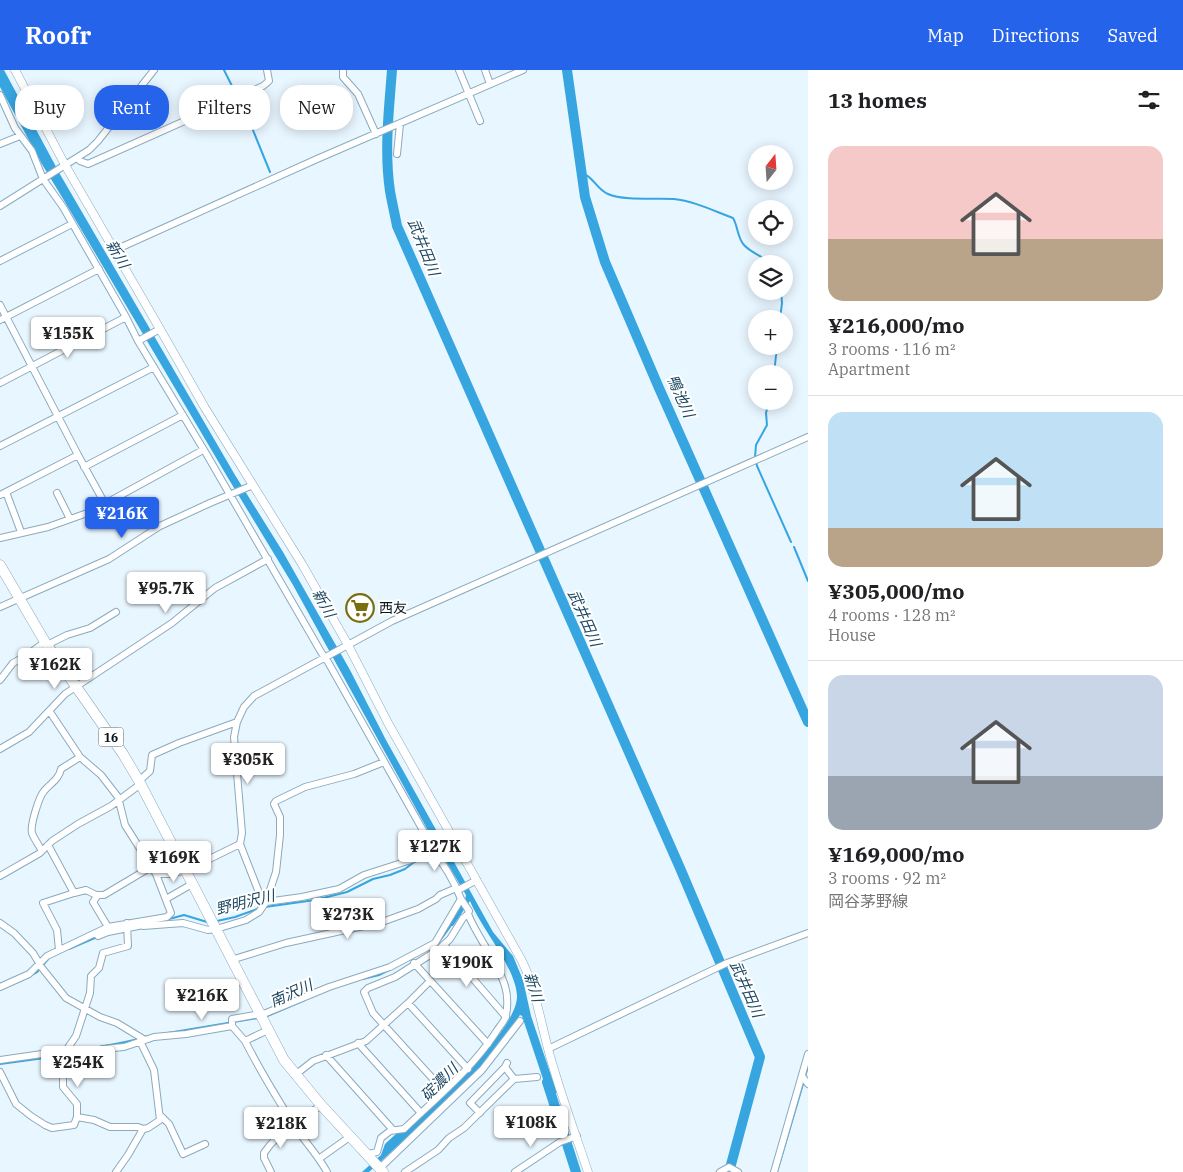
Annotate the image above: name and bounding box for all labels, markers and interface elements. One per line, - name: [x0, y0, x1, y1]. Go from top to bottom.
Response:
- text: Roofr: [25, 19, 91, 51]
- text: Map: [927, 24, 964, 47]
- text: Directions: [992, 24, 1080, 47]
- text: Saved: [1108, 24, 1158, 47]
- chip: Buy: [15, 85, 84, 130]
- chip: Rent: [94, 85, 169, 130]
- chip: Filters: [179, 85, 270, 130]
- chip: New: [280, 85, 353, 130]
- text: 13 homes: [828, 86, 927, 114]
- icon: filters: [1135, 86, 1163, 114]
- north arrow: [748, 145, 792, 190]
- map controls: [748, 145, 793, 410]
- icon: home: [951, 179, 1041, 269]
- button: locate: [748, 200, 793, 245]
- water label: 武井田川: [404, 216, 445, 280]
- water label: 新川: [102, 236, 135, 273]
- button: layers: [748, 255, 793, 300]
- button: +: [748, 310, 793, 355]
- text: ¥216,000/mo: [828, 311, 964, 339]
- pin: ¥155K: [33, 316, 103, 359]
- text: ¥155K: [42, 323, 94, 343]
- text: 3 rooms · 116 m²: [828, 339, 956, 359]
- text: Apartment: [828, 359, 910, 379]
- button: −: [748, 365, 793, 410]
- water label: 鴨池川: [663, 372, 700, 422]
- icon: home: [951, 444, 1041, 534]
- pin: ¥216K: [87, 496, 157, 539]
- text: ¥216K: [96, 503, 148, 523]
- pin: ¥95.7K: [125, 572, 207, 614]
- text: ¥305,000/mo: [828, 577, 964, 605]
- text: ¥95.7K: [138, 578, 194, 598]
- water label: 新川: [308, 585, 341, 622]
- water label: 武井田川: [564, 587, 607, 651]
- supermarket icon: 西友: [345, 593, 375, 623]
- place label: 西友: [379, 599, 407, 617]
- text: 4 rooms · 128 m²: [828, 605, 956, 625]
- text: House: [828, 625, 876, 645]
- pin: ¥162K: [20, 648, 90, 690]
- text: ¥162K: [29, 654, 81, 674]
- icon: home: [951, 707, 1041, 797]
- road number: 16: [98, 728, 124, 746]
- pin: ¥305K: [213, 742, 283, 785]
- text: ¥305K: [222, 749, 274, 769]
- pin: ¥127K: [400, 830, 470, 872]
- text: ¥127K: [409, 836, 461, 856]
- pin: ¥169K: [139, 840, 209, 883]
- text: ¥169,000/mo: [828, 840, 964, 868]
- text: ¥169K: [148, 847, 200, 867]
- text: 3 rooms · 92 m²: [828, 868, 946, 888]
- water label: 野明沢川: [214, 885, 278, 918]
- text: 岡谷茅野線: [828, 891, 908, 911]
- pin: ¥273K: [313, 898, 383, 940]
- text: ¥273K: [322, 904, 374, 924]
- pin: ¥190K: [432, 946, 502, 988]
- text: ¥190K: [441, 952, 493, 972]
- water label: 武井田川: [726, 958, 769, 1022]
- water label: 新川: [521, 970, 548, 1006]
- water label: 南沢川: [267, 974, 317, 1011]
- pin: ¥216K: [167, 978, 237, 1021]
- text: ¥216K: [176, 985, 228, 1005]
- pin: ¥254K: [43, 1046, 113, 1088]
- text: ¥254K: [52, 1052, 104, 1072]
- water label: 碇濃川: [416, 1058, 463, 1105]
- pin: ¥218K: [246, 1106, 316, 1149]
- pin: ¥108K: [496, 1106, 566, 1148]
- text: ¥108K: [505, 1112, 557, 1132]
- text: ¥218K: [255, 1113, 307, 1133]

